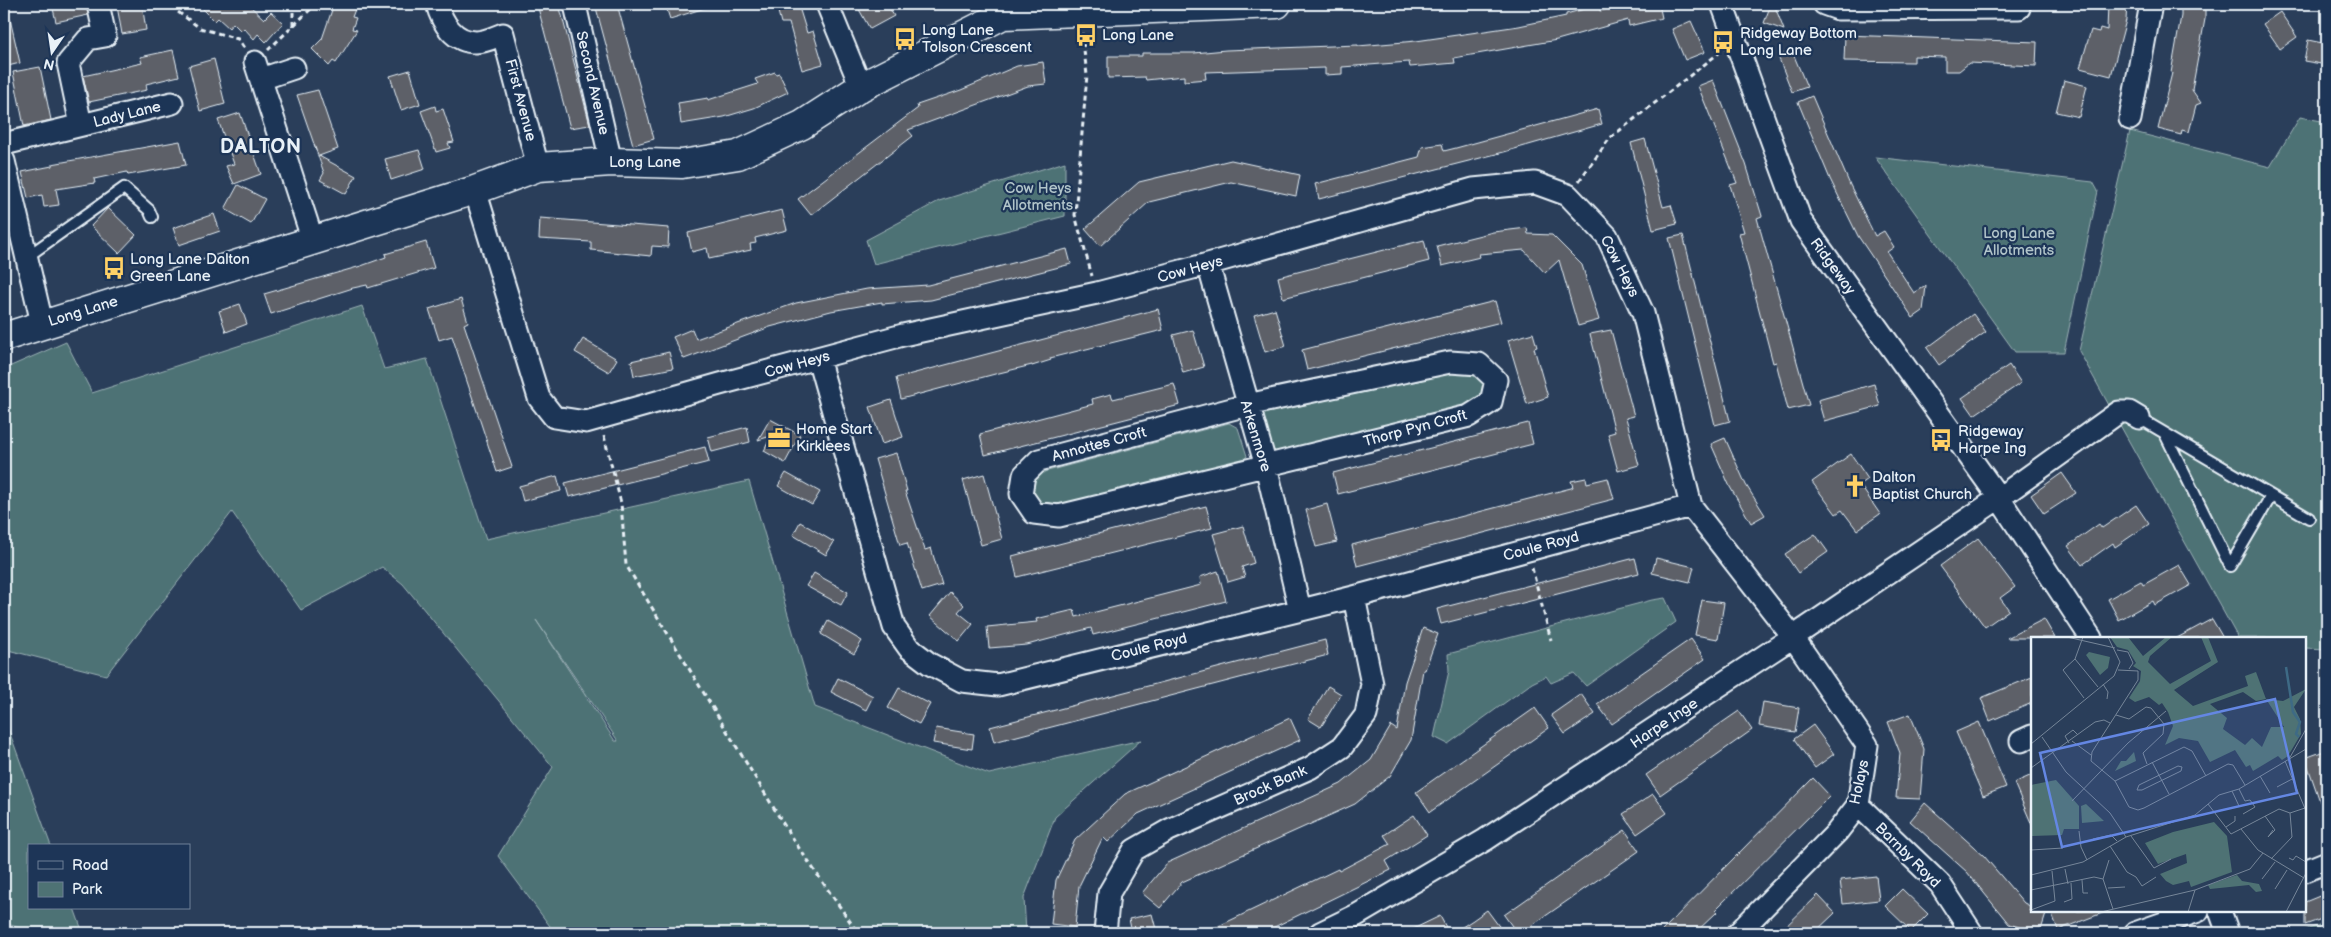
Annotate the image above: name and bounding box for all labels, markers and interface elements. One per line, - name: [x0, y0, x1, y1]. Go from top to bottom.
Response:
- place label: Long Lane Tolson Crescent: [922, 21, 1032, 57]
- bus stop icon: Long Lane: [1073, 22, 1099, 48]
- place label: Ridgeway Bottom Long Lane: [1740, 24, 1857, 60]
- bus stop icon: Long Lane Tolson Crescent: [892, 26, 918, 52]
- place label: Long Lane: [1102, 26, 1174, 45]
- north arrow: [28, 28, 78, 78]
- street label: Second Avenue: [571, 29, 614, 137]
- bus stop icon: Ridgeway Bottom Long Lane: [1710, 29, 1736, 55]
- text: N: [42, 55, 56, 74]
- street label: First Avenue: [500, 57, 541, 143]
- street label: Lady Lane: [91, 97, 163, 132]
- district label: DALTON: [220, 135, 302, 159]
- street label: Long Lane: [609, 153, 681, 172]
- park label: Cow Heys Allotments: [1003, 179, 1074, 215]
- park label: Long Lane Allotments: [1983, 224, 2055, 260]
- street label: Cow Heys: [1596, 232, 1643, 301]
- street label: Ridgeway: [1806, 234, 1860, 299]
- place label: Long Lane Dalton Green Lane: [130, 250, 250, 286]
- street label: Cow Heys: [1155, 251, 1225, 287]
- bus stop icon: Long Lane Dalton Green Lane: [101, 255, 127, 281]
- street label: Long Lane: [46, 292, 120, 331]
- street label: Cow Heys: [762, 346, 832, 382]
- street label: Arkenmore: [1236, 398, 1275, 474]
- street label: Thorp Pyn Croft: [1361, 405, 1469, 451]
- place label: Home Start Kirklees: [796, 420, 873, 456]
- place label: Ridgeway Harpe Ing: [1958, 422, 2026, 458]
- street label: Annottes Croft: [1050, 423, 1149, 466]
- office icon: Home Start Kirklees: [766, 425, 792, 451]
- bus stop icon: Ridgeway Harpe Ing: [1928, 427, 1954, 453]
- place label: Dalton Baptist Church: [1872, 468, 1972, 504]
- church icon: Dalton Baptist Church: [1842, 473, 1868, 499]
- street label: Coule Royd: [1501, 527, 1581, 566]
- street label: Coule Royd: [1109, 629, 1189, 666]
- inset map: [2031, 637, 2306, 912]
- street label: Harpe Inge: [1627, 694, 1702, 753]
- street label: Holays: [1845, 757, 1874, 806]
- street label: Brock Bank: [1231, 761, 1310, 810]
- street label: Barnby Royd: [1871, 819, 1944, 892]
- legend: [28, 844, 190, 910]
- text: Road: [72, 856, 108, 875]
- text: Park: [72, 880, 103, 899]

